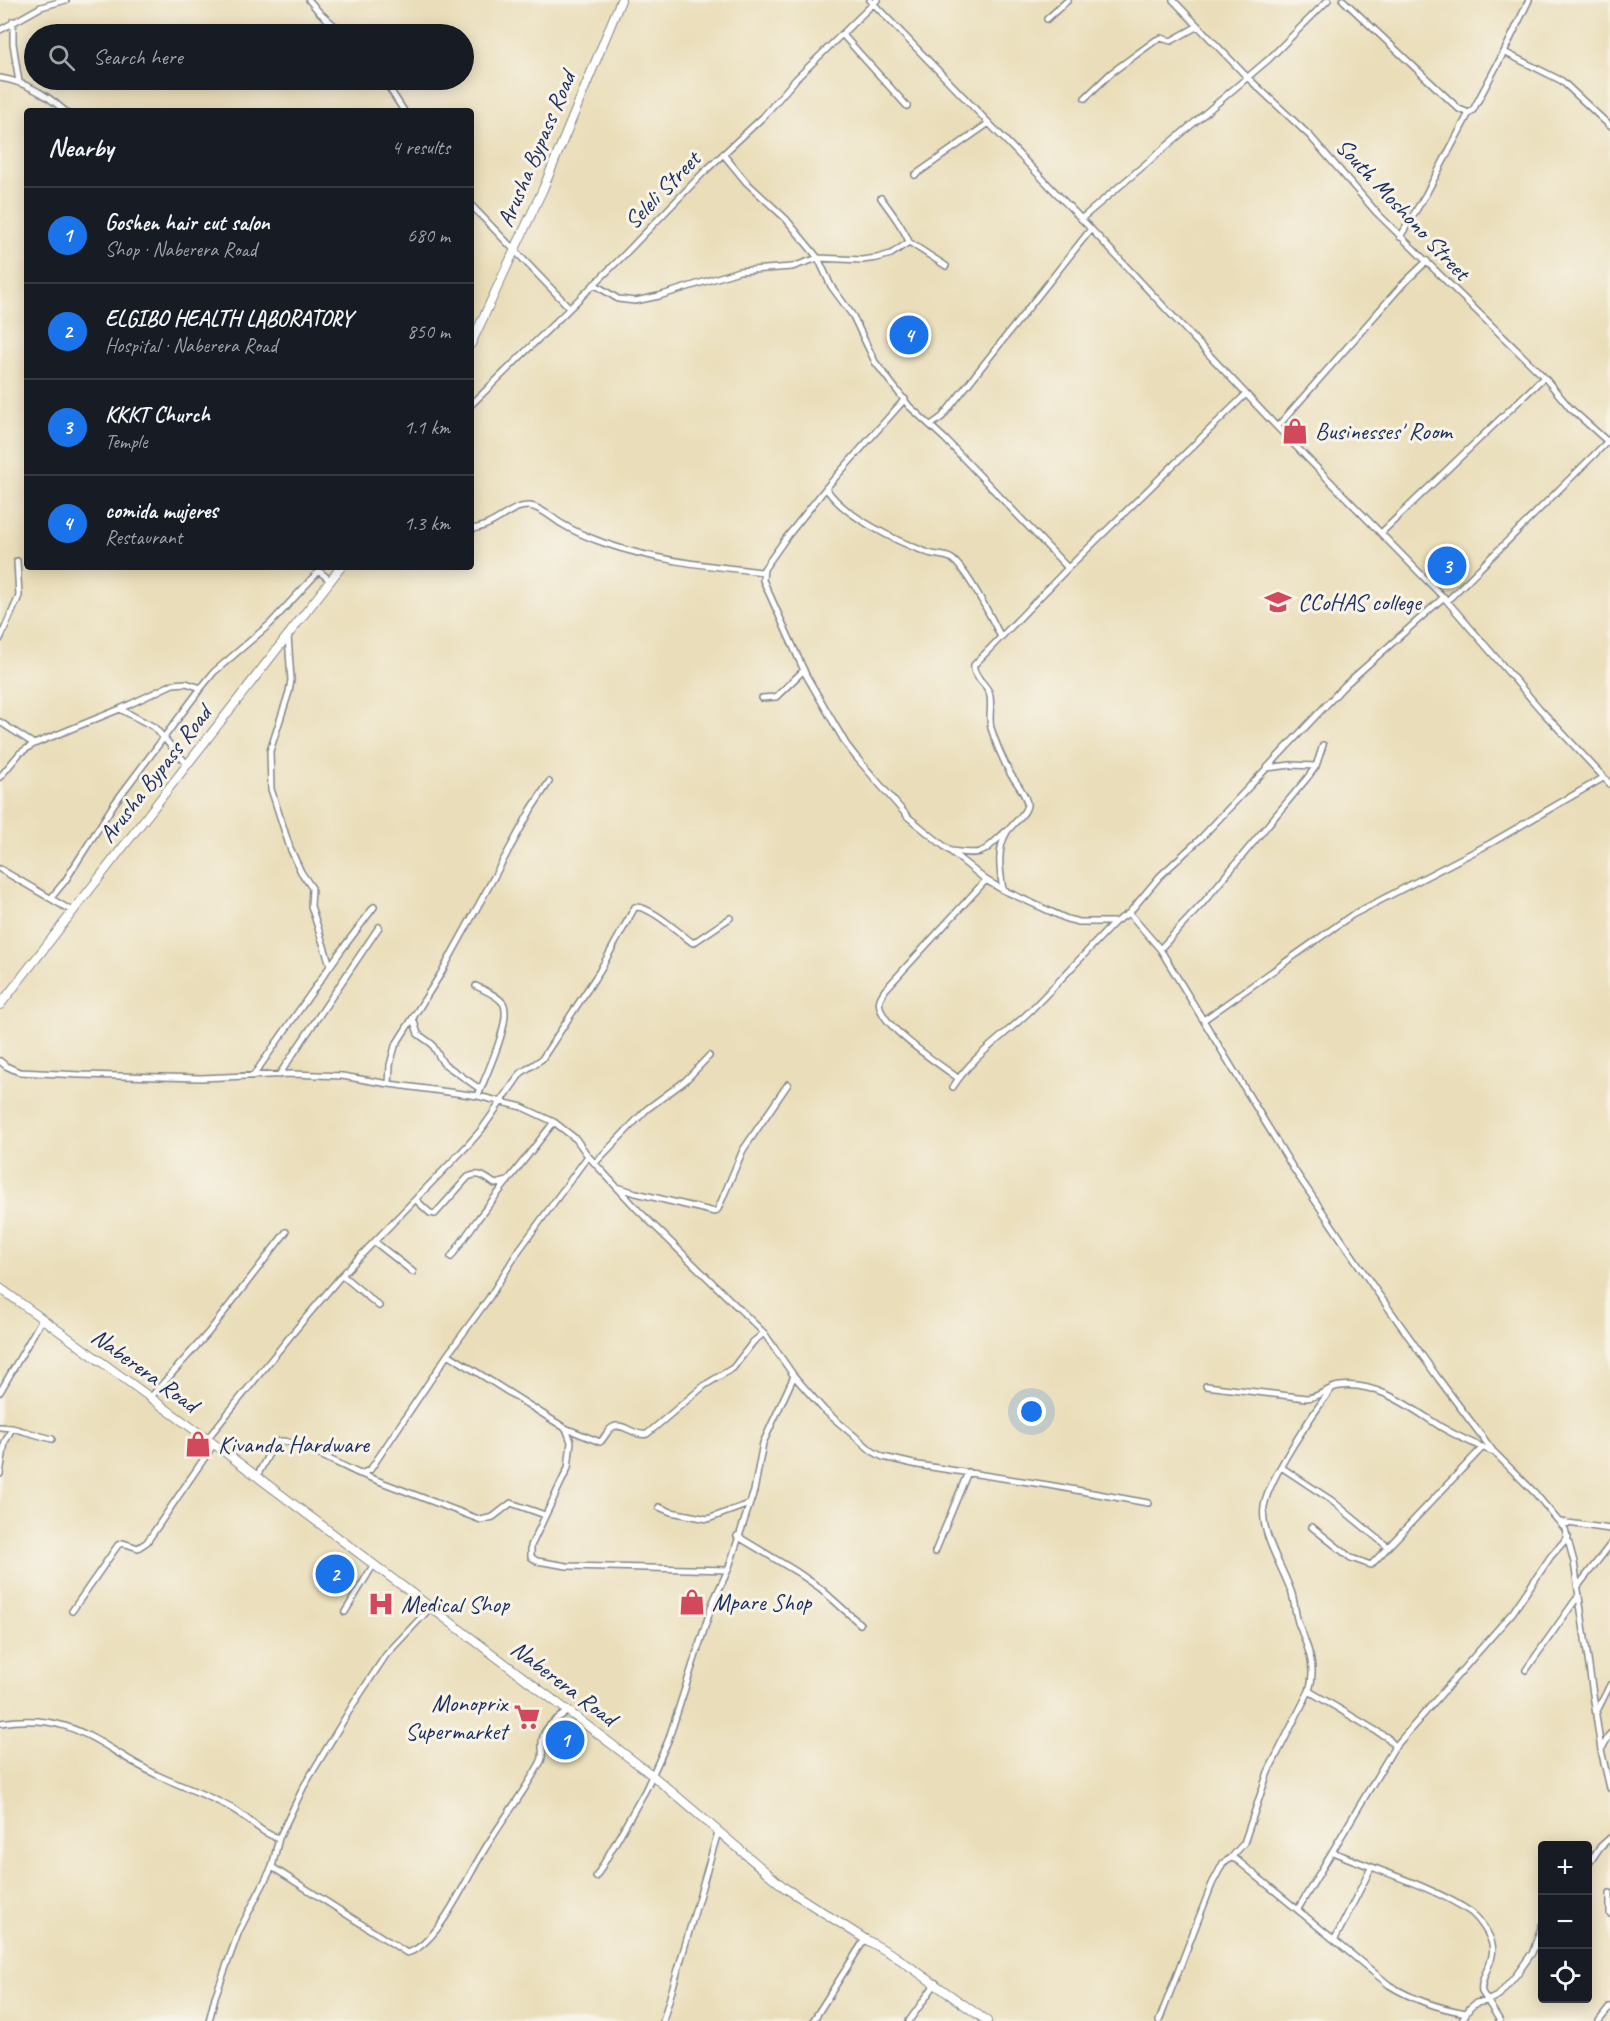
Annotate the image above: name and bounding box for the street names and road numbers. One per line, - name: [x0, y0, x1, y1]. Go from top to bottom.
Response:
- street label: Arusha Bypass Road: [490, 64, 584, 231]
- street label: South Moshono Street: [1329, 132, 1478, 288]
- street label: Seleli Street: [617, 143, 708, 235]
- street label: Arusha Bypass Road: [92, 697, 220, 849]
- street label: Naberera Road: [86, 1321, 207, 1421]
- street label: Naberera Road: [505, 1633, 626, 1735]

